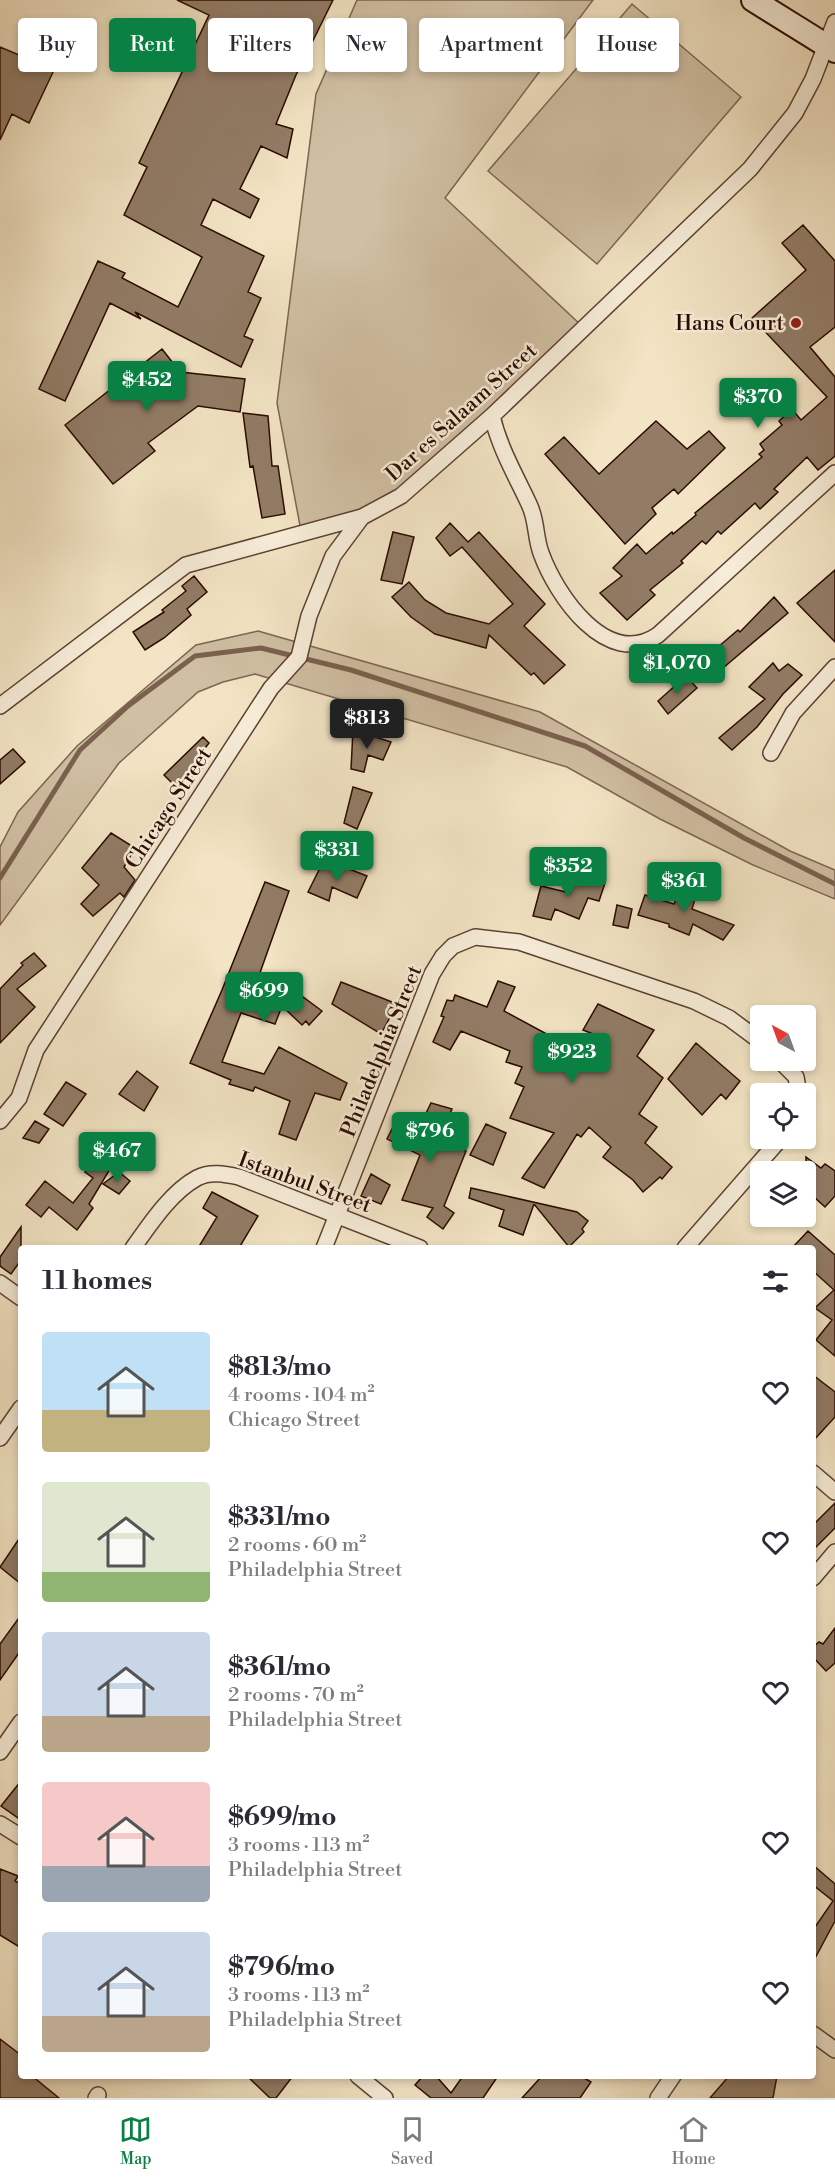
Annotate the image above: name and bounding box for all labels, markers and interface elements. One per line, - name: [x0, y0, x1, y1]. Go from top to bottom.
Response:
- chip: Buy: [18, 18, 97, 72]
- chip: Rent: [109, 18, 196, 72]
- chip: Filters: [208, 18, 313, 72]
- chip: New: [325, 18, 407, 72]
- chip: Apartment: [419, 18, 564, 72]
- chip: House: [576, 18, 679, 72]
- place label: Hans Court: [675, 311, 785, 337]
- marker: Hans Court: [789, 316, 803, 330]
- street label: Dar es Salaam Street: [381, 338, 543, 487]
- pin: $452: [111, 361, 183, 412]
- text: $452: [122, 368, 172, 393]
- pin: $370: [722, 378, 794, 429]
- text: $370: [733, 385, 783, 410]
- pin: $1,070: [628, 644, 726, 695]
- text: $1,070: [643, 651, 711, 676]
- pin: $813: [331, 699, 403, 750]
- text: $813: [344, 706, 390, 731]
- street label: Chicago Street: [120, 743, 218, 874]
- pin: $331: [301, 831, 373, 882]
- text: $331: [314, 838, 360, 863]
- pin: $352: [532, 847, 604, 898]
- text: $352: [544, 854, 592, 879]
- pin: $361: [648, 862, 720, 913]
- text: $361: [661, 869, 707, 894]
- street label: Philadelphia Street: [336, 961, 428, 1141]
- pin: $699: [228, 972, 300, 1023]
- text: $699: [239, 979, 289, 1004]
- north arrow: [750, 1005, 816, 1071]
- map controls: [750, 1005, 816, 1227]
- pin: $923: [536, 1033, 608, 1084]
- text: $923: [547, 1040, 597, 1065]
- button: locate: [750, 1083, 816, 1149]
- pin: $796: [394, 1112, 466, 1163]
- text: $796: [406, 1119, 454, 1144]
- pin: $467: [81, 1132, 153, 1183]
- text: $467: [93, 1139, 141, 1164]
- street label: Istanbul Street: [235, 1147, 375, 1219]
- button: layers: [750, 1161, 816, 1227]
- text: 11 homes: [42, 1265, 152, 1297]
- icon: filters: [759, 1265, 792, 1298]
- text: $813/mo: [228, 1351, 332, 1383]
- icon: home: [90, 1356, 162, 1428]
- icon: heart: [759, 1376, 792, 1409]
- text: 4 rooms · 104 m²: [228, 1383, 375, 1408]
- text: Chicago Street: [228, 1408, 361, 1433]
- text: $331/mo: [228, 1501, 331, 1533]
- icon: home: [90, 1506, 162, 1578]
- icon: heart: [759, 1526, 792, 1559]
- text: 2 rooms · 60 m²: [228, 1533, 366, 1558]
- text: Philadelphia Street: [228, 1558, 402, 1583]
- text: $361/mo: [228, 1651, 331, 1683]
- icon: home: [90, 1656, 162, 1728]
- icon: heart: [759, 1676, 792, 1709]
- text: 2 rooms · 70 m²: [228, 1683, 364, 1708]
- text: Philadelphia Street: [228, 1708, 402, 1733]
- text: $699/mo: [228, 1801, 337, 1833]
- icon: home: [90, 1806, 162, 1878]
- icon: heart: [759, 1826, 792, 1859]
- text: 3 rooms · 113 m²: [228, 1833, 369, 1858]
- text: Philadelphia Street: [228, 1858, 402, 1883]
- text: $796/mo: [228, 1951, 335, 1983]
- icon: home: [90, 1956, 162, 2028]
- icon: heart: [759, 1976, 792, 2009]
- text: 3 rooms · 113 m²: [228, 1983, 369, 2008]
- text: Philadelphia Street: [228, 2008, 402, 2033]
- tab: Map: [119, 2113, 152, 2169]
- tab: Saved: [391, 2113, 433, 2169]
- tab: Home: [672, 2113, 716, 2169]

